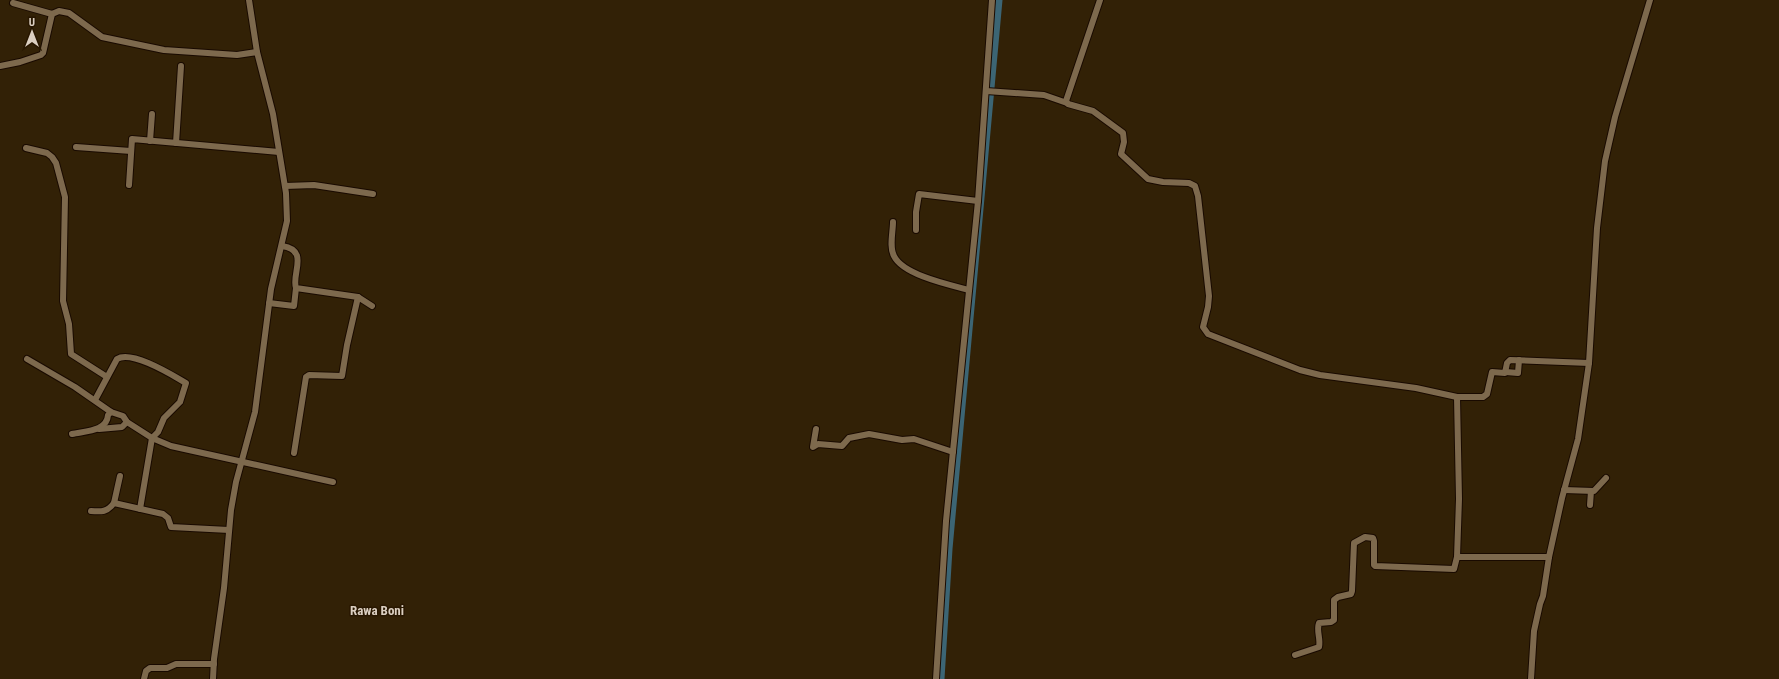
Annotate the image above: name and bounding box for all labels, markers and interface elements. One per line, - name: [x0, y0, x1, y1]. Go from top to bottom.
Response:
- north arrow: [12, 12, 52, 52]
- text: U: [29, 16, 35, 29]
- district label: Rawa Boni: [350, 603, 404, 618]

